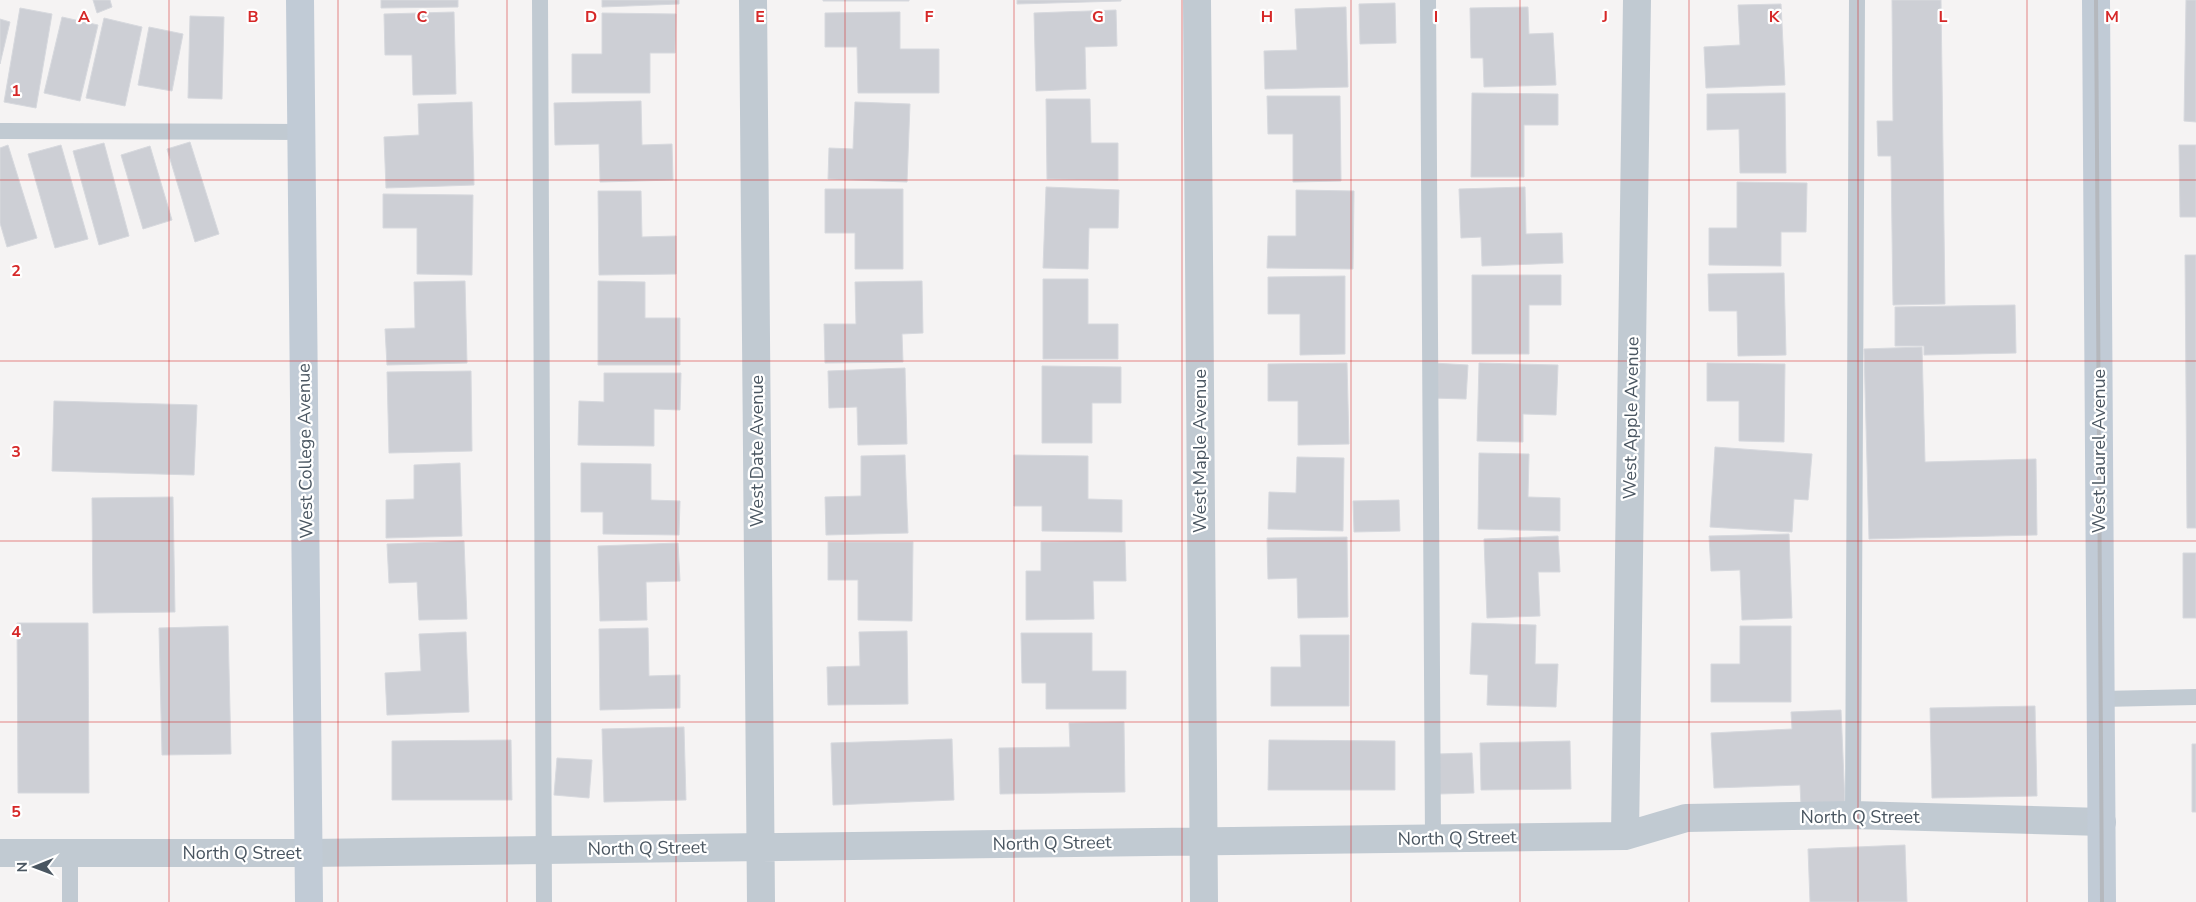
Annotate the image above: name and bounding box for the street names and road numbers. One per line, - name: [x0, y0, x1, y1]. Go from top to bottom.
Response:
- street label: West Apple Avenue: [1618, 336, 1644, 500]
- street label: West College Avenue: [291, 363, 319, 539]
- street label: West Maple Avenue: [1188, 369, 1212, 533]
- street label: West Laurel Avenue: [2087, 369, 2111, 533]
- street label: West Date Avenue: [745, 375, 769, 527]
- street label: North Q Street: [1801, 805, 1920, 829]
- street label: North Q Street: [1397, 825, 1517, 851]
- street label: North Q Street: [992, 830, 1112, 856]
- street label: North Q Street: [587, 835, 707, 861]
- street label: North Q Street: [183, 841, 302, 865]

